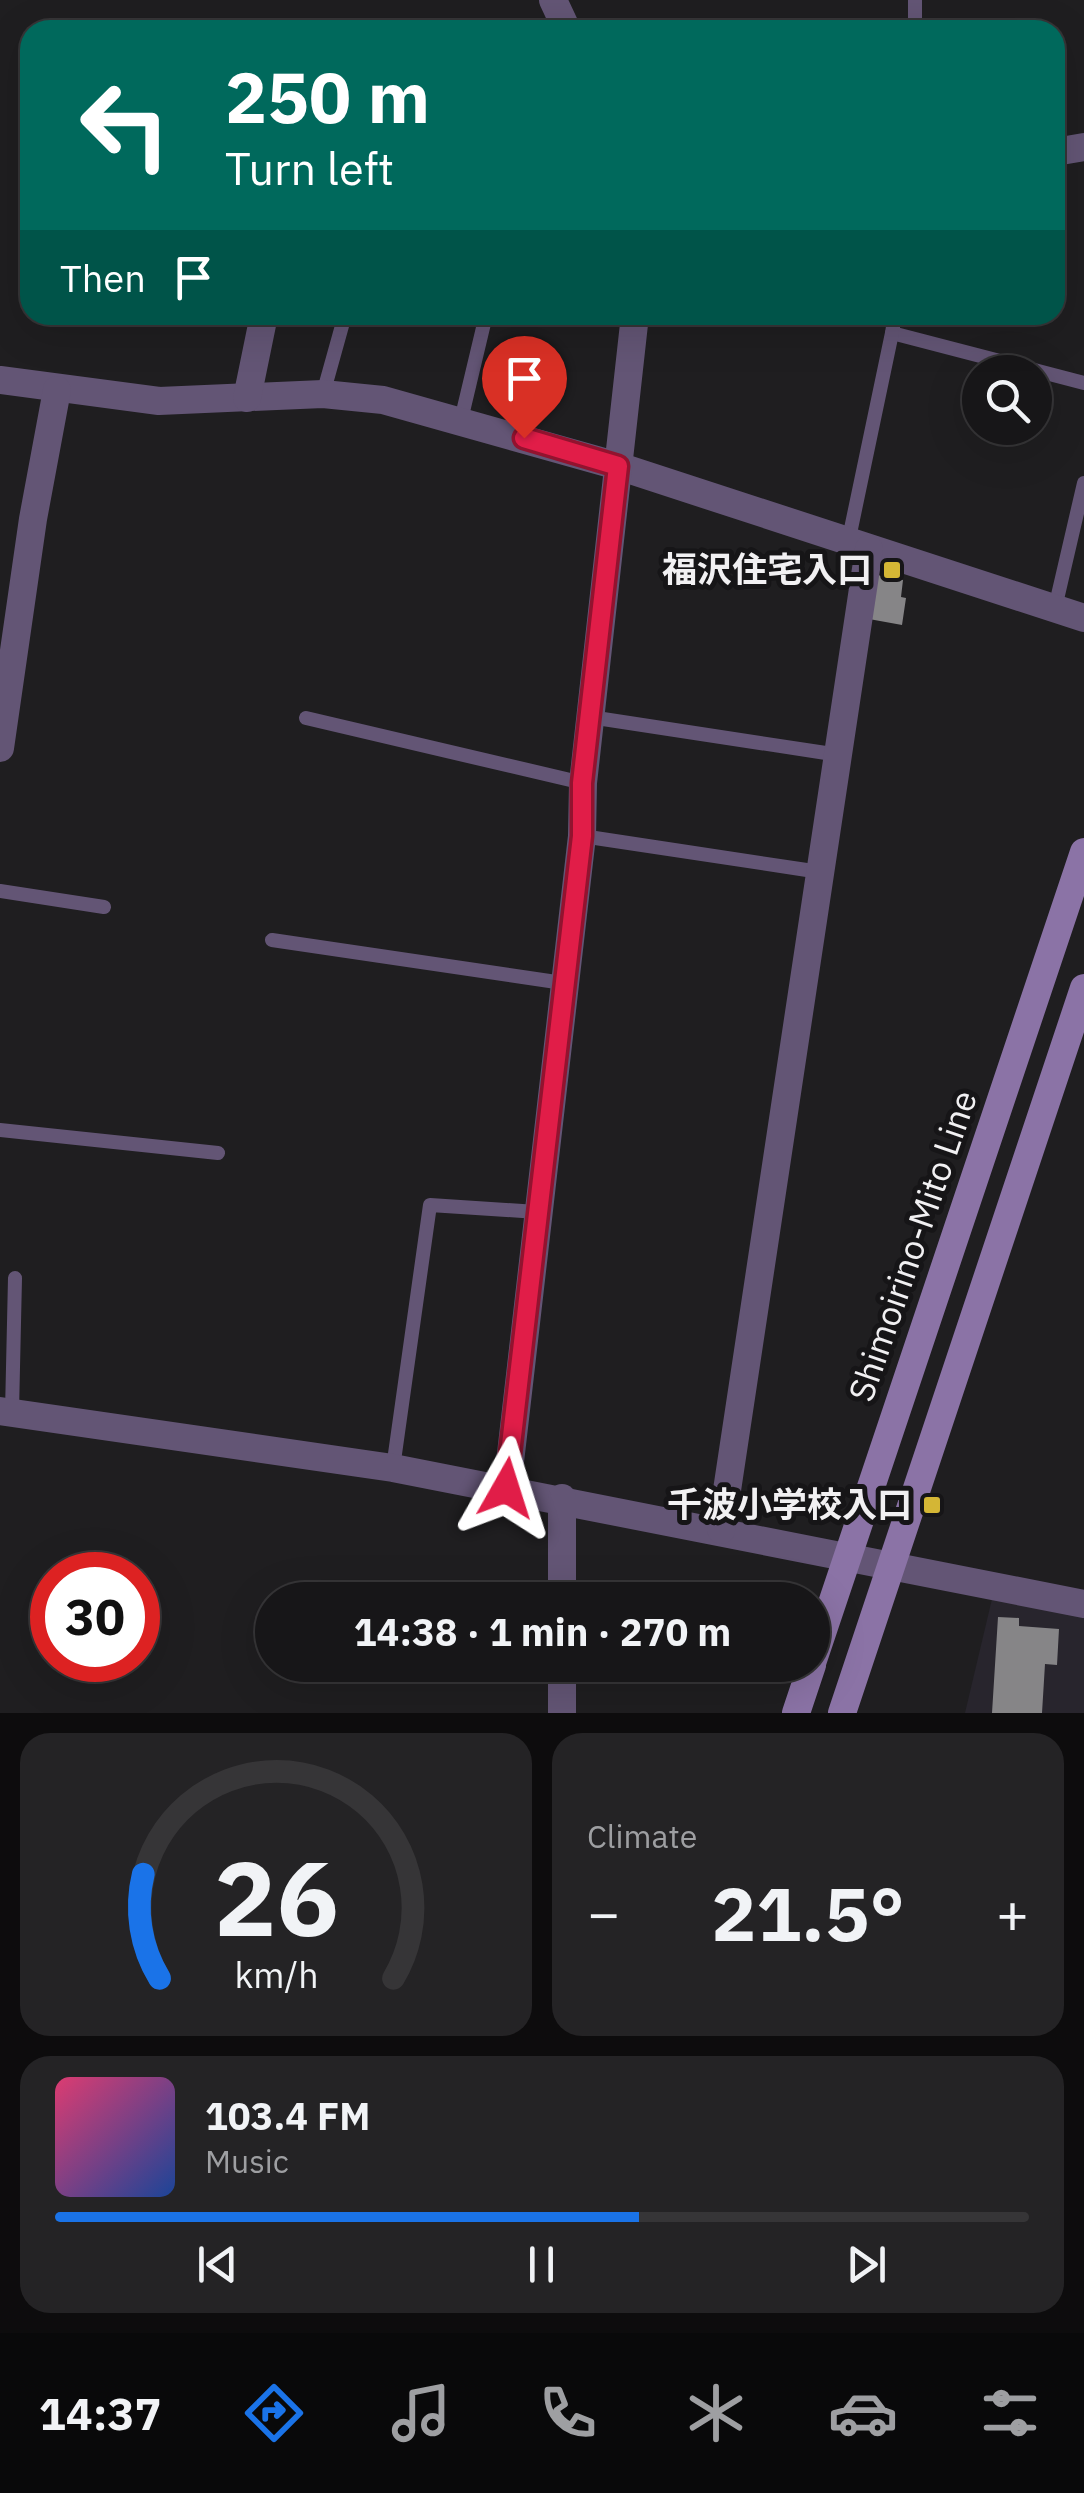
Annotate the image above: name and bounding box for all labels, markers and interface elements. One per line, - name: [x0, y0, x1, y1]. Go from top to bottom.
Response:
- text: 250 m: [225, 51, 430, 142]
- icon: left: [60, 60, 190, 190]
- text: Turn left: [225, 139, 394, 197]
- icon: arrive: [166, 250, 221, 305]
- text: Then: [60, 253, 146, 302]
- pin: [482, 336, 567, 439]
- icon: arrive: [497, 351, 552, 406]
- map controls: [962, 355, 1052, 445]
- button: search: [962, 355, 1052, 445]
- place label: 福沢住宅入口: [662, 546, 872, 592]
- marker: 福沢住宅入口: [881, 559, 903, 581]
- street label: Shimoirino-Mito Line: [837, 1084, 987, 1407]
- position arrow: [454, 1436, 558, 1540]
- place label: 千波小学校入口: [667, 1481, 912, 1527]
- marker: 千波小学校入口: [921, 1494, 943, 1516]
- speed limit sign: 30: [30, 1552, 160, 1682]
- text: 14:38 · 1 min · 270 m: [354, 1607, 731, 1656]
- text: Climate: [587, 1815, 697, 1857]
- text: 26: [214, 1829, 338, 1965]
- text: 21.5°: [711, 1864, 905, 1962]
- text: −: [587, 1877, 620, 1948]
- text: +: [996, 1877, 1029, 1948]
- text: km/h: [234, 1951, 318, 1998]
- text: 103.4 FM: [205, 2091, 370, 2140]
- text: Music: [205, 2140, 289, 2182]
- icon: previous: [190, 2237, 245, 2292]
- icon: pause: [514, 2237, 569, 2292]
- icon: next: [839, 2237, 894, 2292]
- icon: directions: [239, 2378, 309, 2448]
- icon: music: [386, 2378, 456, 2448]
- icon: phone: [533, 2378, 603, 2448]
- icon: climate: [681, 2378, 751, 2448]
- icon: car: [828, 2378, 898, 2448]
- icon: filters: [975, 2378, 1045, 2448]
- text: 14:37: [39, 2384, 162, 2442]

